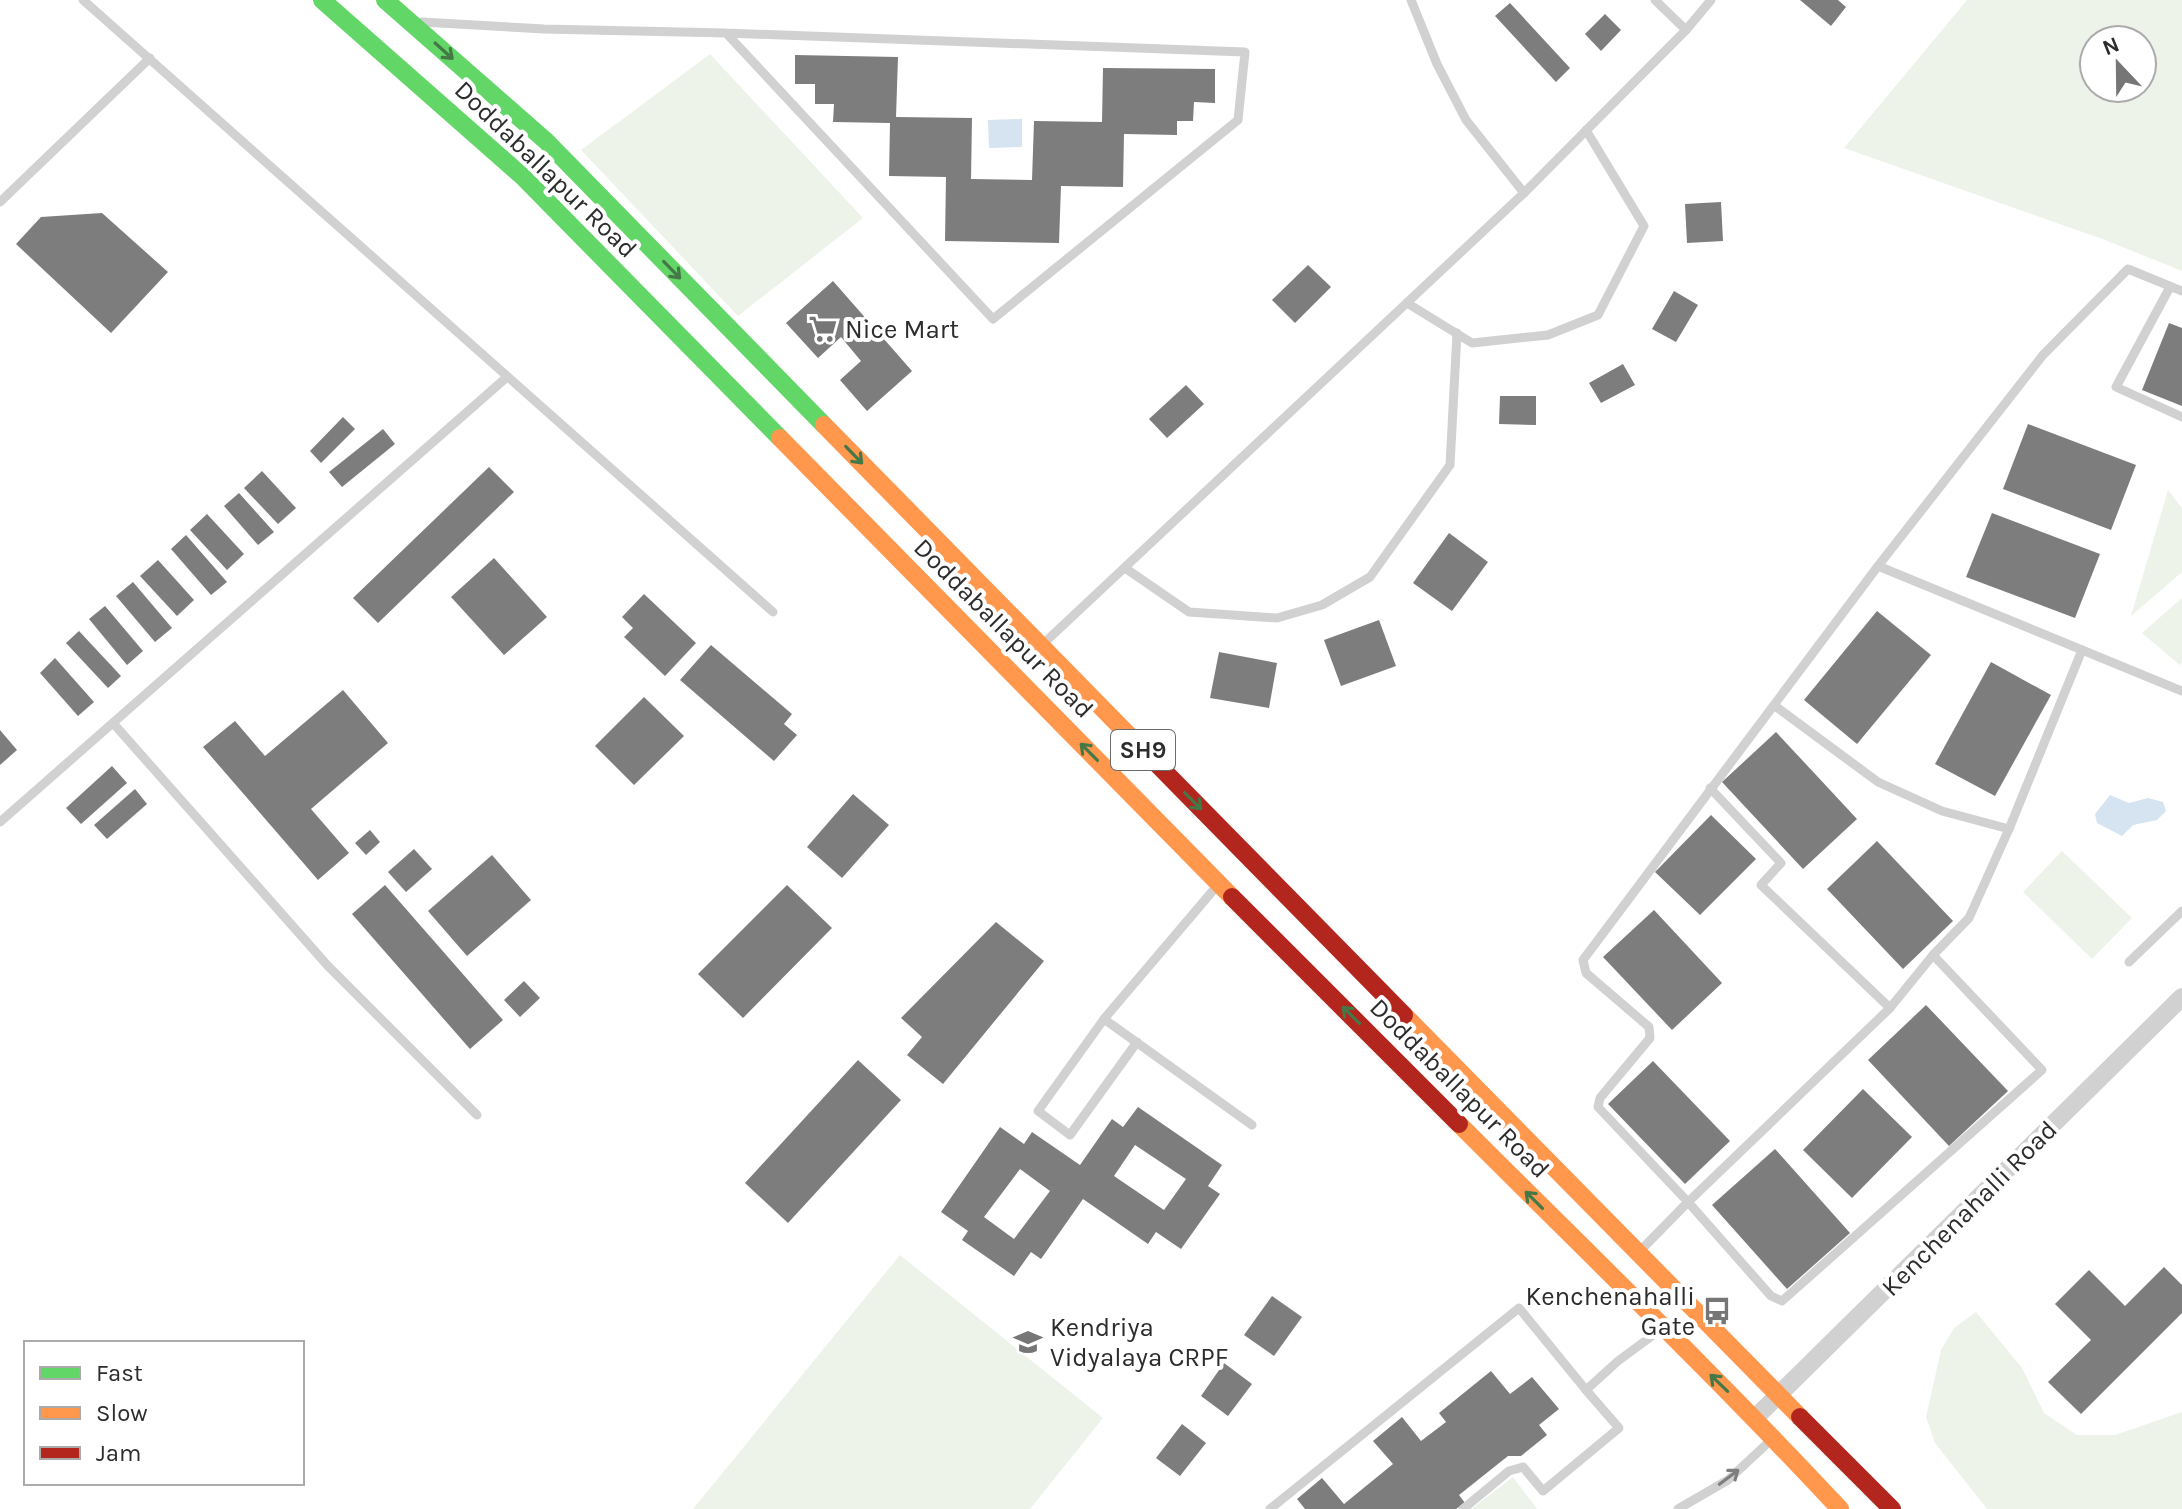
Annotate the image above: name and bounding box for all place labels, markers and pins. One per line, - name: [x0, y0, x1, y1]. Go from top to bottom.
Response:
- supermarket icon: Nice Mart: [808, 314, 838, 344]
- place label: Nice Mart: [845, 314, 959, 345]
- place label: Kenchenahalli Gate: [1525, 1281, 1695, 1342]
- bus stop icon: Kenchenahalli Gate: [1702, 1296, 1732, 1326]
- place label: Kendriya Vidyalaya CRPF: [1050, 1312, 1228, 1373]
- school or university icon: Kendriya Vidyalaya CRPF: [1013, 1327, 1043, 1357]

